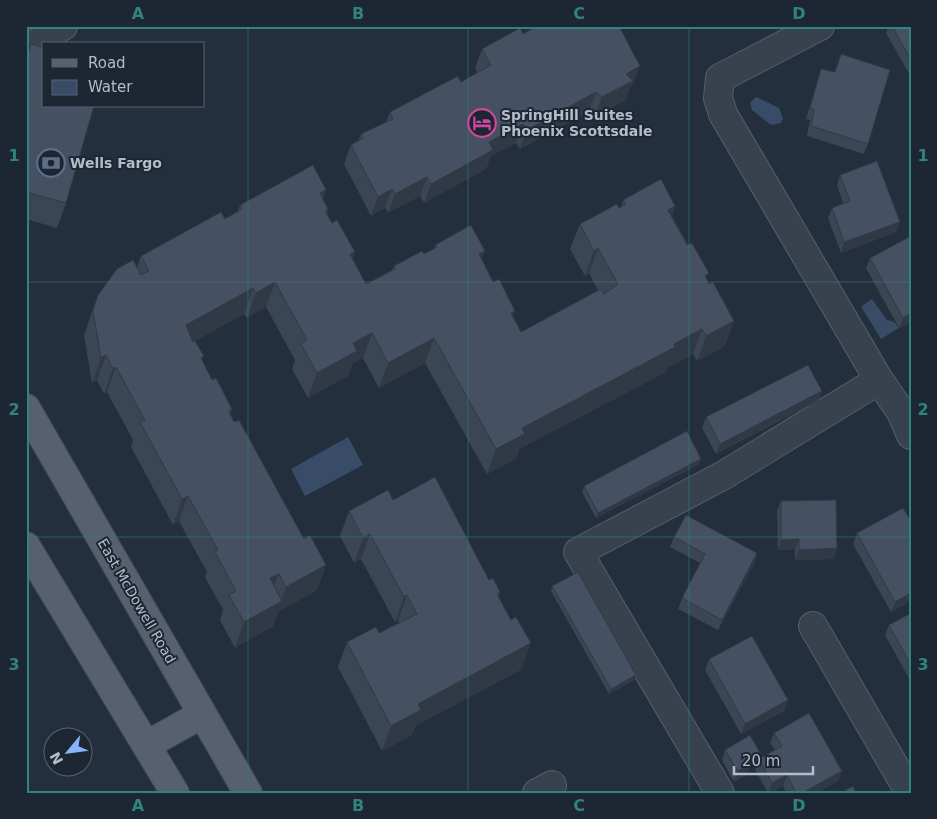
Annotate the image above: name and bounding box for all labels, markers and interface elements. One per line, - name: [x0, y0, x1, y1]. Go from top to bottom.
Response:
- text: A: [132, 4, 145, 23]
- text: B: [352, 4, 364, 23]
- text: C: [573, 4, 585, 23]
- text: D: [792, 4, 806, 23]
- legend: [42, 42, 205, 108]
- text: Road: [88, 54, 126, 72]
- text: Water: [88, 78, 133, 96]
- place label: SpringHill Suites Phoenix Scottsdale: [501, 107, 653, 139]
- hotel icon: SpringHill Suites Phoenix Scottsdale: [467, 108, 497, 138]
- text: 1: [8, 146, 20, 165]
- text: 1: [917, 146, 929, 165]
- bank icon: Wells Fargo: [36, 148, 66, 178]
- place label: Wells Fargo: [70, 155, 162, 171]
- text: 2: [8, 400, 20, 419]
- text: 2: [917, 400, 929, 419]
- street label: East McDowell Road: [95, 536, 179, 666]
- text: 3: [8, 655, 20, 674]
- text: 3: [917, 655, 929, 674]
- north arrow: [42, 726, 92, 776]
- scale bar: [734, 744, 813, 776]
- text: N: [47, 749, 66, 767]
- text: 20 m: [742, 752, 780, 770]
- text: A: [132, 796, 145, 815]
- text: B: [352, 796, 364, 815]
- text: C: [573, 796, 585, 815]
- text: D: [792, 796, 806, 815]

